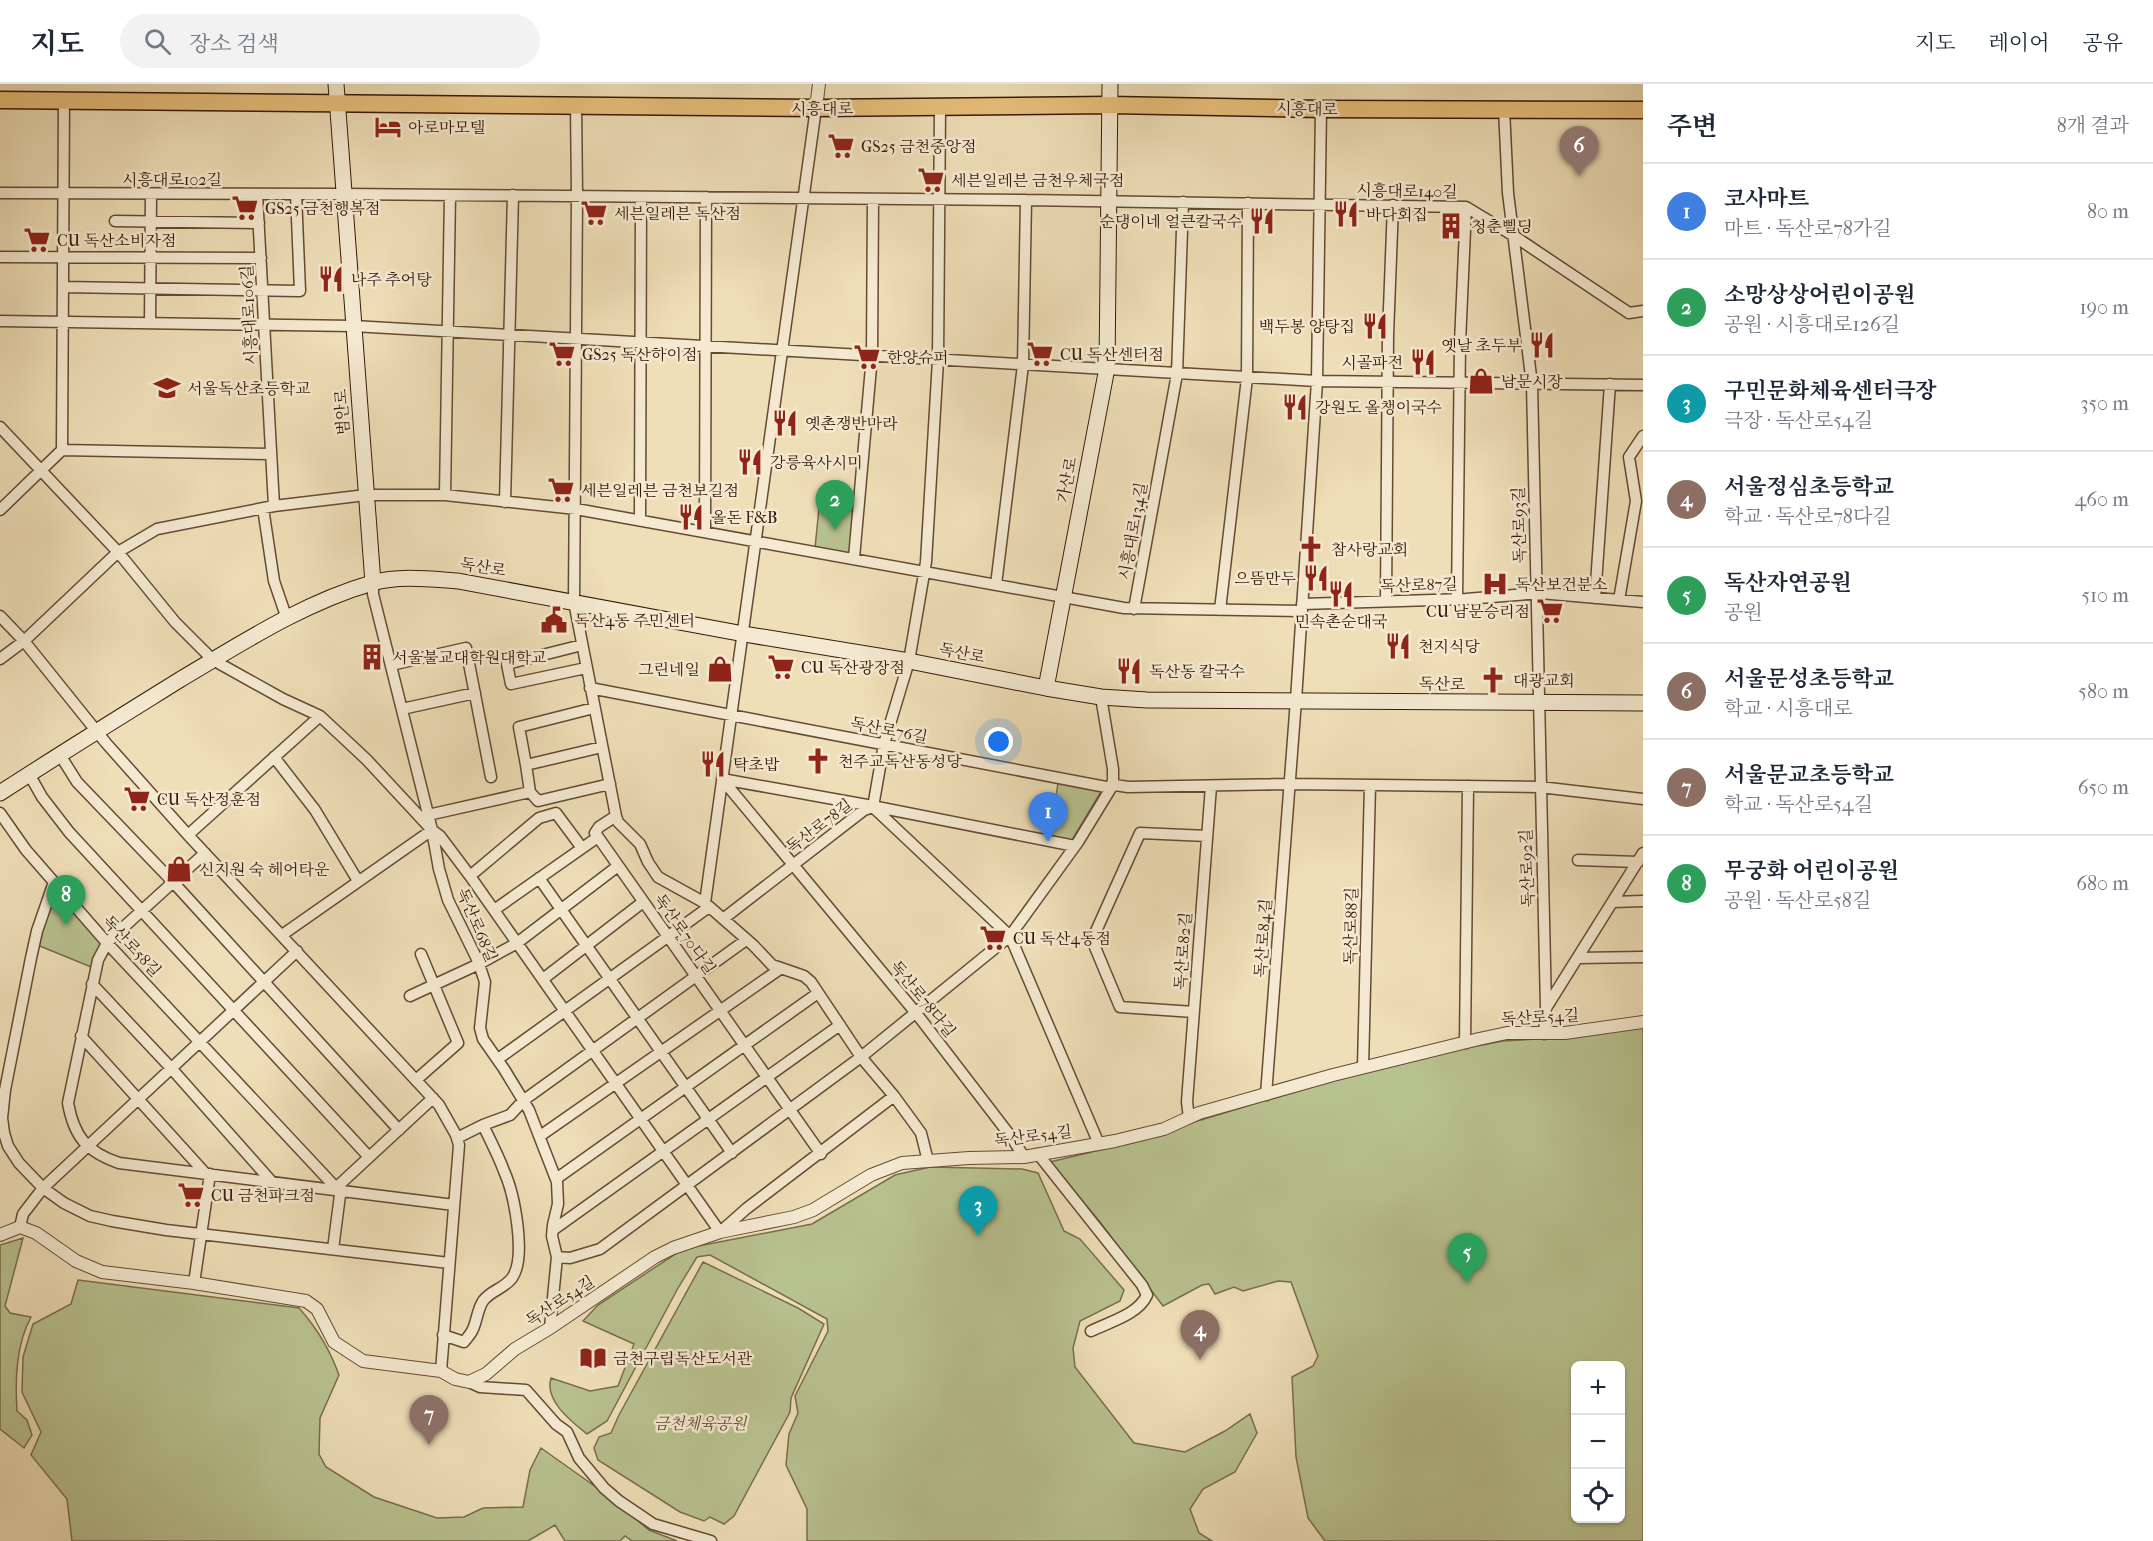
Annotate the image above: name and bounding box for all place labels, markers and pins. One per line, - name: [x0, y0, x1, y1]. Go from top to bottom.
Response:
- hotel icon: 아로마모텔: [373, 112, 403, 142]
- place label: 아로마모텔: [408, 118, 485, 137]
- pin: 6: [1560, 126, 1598, 176]
- supermarket icon: GS25 금천중앙점: [826, 131, 856, 161]
- place label: GS25 금천중앙점: [861, 137, 976, 156]
- supermarket icon: 세븐일레븐 금천우체국점: [916, 165, 946, 195]
- place label: 세븐일레븐 금천우체국점: [951, 171, 1124, 190]
- supermarket icon: GS25 금천행복점: [230, 193, 260, 223]
- supermarket icon: 세븐일레븐 독산점: [579, 198, 609, 228]
- place label: GS25 금천행복점: [265, 199, 380, 218]
- restaurant icon: 바다회집: [1331, 199, 1361, 229]
- place label: 세븐일레븐 독산점: [614, 204, 741, 223]
- place label: 바다회집: [1366, 205, 1428, 224]
- restaurant icon: 순댕이네 얼큰칼국수: [1247, 206, 1277, 236]
- building icon: 청춘삘딩: [1436, 211, 1466, 241]
- place label: 순댕이네 얼큰칼국수: [1099, 212, 1242, 231]
- place label: 청춘삘딩: [1471, 217, 1533, 236]
- supermarket icon: CU 독산소비자점: [22, 225, 52, 255]
- place label: CU 독산소비자점: [57, 231, 176, 250]
- restaurant icon: 나주 추어탕: [316, 264, 346, 294]
- place label: 나주 추어탕: [351, 270, 432, 289]
- restaurant icon: 백두봉 양탕집: [1360, 311, 1390, 341]
- place label: 백두봉 양탕집: [1259, 317, 1355, 336]
- restaurant icon: 옛날 초두부: [1527, 330, 1557, 360]
- place label: 옛날 초두부: [1441, 336, 1522, 355]
- supermarket icon: GS25 독산하이점: [547, 339, 577, 369]
- supermarket icon: CU 독산센터점: [1025, 339, 1055, 369]
- supermarket icon: 한양슈퍼: [852, 342, 882, 372]
- place label: GS25 독산하이점: [582, 345, 697, 364]
- place label: CU 독산센터점: [1060, 345, 1164, 364]
- restaurant icon: 시골파전: [1408, 347, 1438, 377]
- place label: 한양슈퍼: [887, 348, 949, 367]
- place label: 시골파전: [1341, 353, 1403, 372]
- shop icon: 남문시장: [1466, 366, 1496, 396]
- place label: 남문시장: [1501, 372, 1563, 391]
- school or university icon: 서울독산초등학교: [152, 373, 182, 403]
- place label: 서울독산초등학교: [187, 379, 311, 398]
- restaurant icon: 강원도 올챙이국수: [1280, 392, 1310, 422]
- place label: 강원도 올챙이국수: [1315, 398, 1442, 417]
- restaurant icon: 옛촌쟁반마라: [770, 408, 800, 438]
- place label: 옛촌쟁반마라: [805, 414, 898, 433]
- restaurant icon: 강릉육사시미: [735, 447, 765, 477]
- place label: 강릉육사시미: [770, 453, 863, 472]
- supermarket icon: 세븐일레븐 금천보길점: [546, 475, 576, 505]
- pin: 2: [816, 480, 854, 530]
- place label: 세븐일레븐 금천보길점: [581, 481, 739, 500]
- restaurant icon: 올돈 F&B: [676, 502, 706, 532]
- place label: 올돈 F&B: [711, 508, 777, 527]
- church icon: 참사랑교회: [1296, 534, 1326, 564]
- place label: 참사랑교회: [1331, 540, 1408, 559]
- restaurant icon: 으뜸만두: [1301, 563, 1331, 593]
- place label: 으뜸만두: [1234, 569, 1297, 588]
- hospital icon: 독산보건분소: [1480, 569, 1510, 599]
- place label: 독산보건분소: [1515, 575, 1608, 594]
- restaurant icon: 민속촌순대국: [1326, 579, 1356, 609]
- supermarket icon: CU 남문승리점: [1535, 596, 1565, 626]
- place label: CU 남문승리점: [1426, 602, 1530, 621]
- public building icon: 독산4동 주민센터: [539, 605, 569, 635]
- place label: 독산4동 주민센터: [574, 611, 695, 630]
- place label: 민속촌순대국: [1295, 612, 1388, 631]
- restaurant icon: 천지식당: [1383, 631, 1413, 661]
- place label: 천지식당: [1418, 637, 1480, 656]
- building icon: 서울불교대학원대학교: [357, 642, 387, 672]
- place label: 서울불교대학원대학교: [392, 648, 547, 667]
- supermarket icon: CU 독산광장점: [766, 652, 796, 682]
- shop icon: 그린네일: [705, 654, 735, 684]
- restaurant icon: 독산동 칼국수: [1114, 656, 1144, 686]
- place label: CU 독산광장점: [801, 658, 905, 677]
- place label: 그린네일: [638, 660, 700, 679]
- place label: 독산동 칼국수: [1149, 662, 1245, 681]
- church icon: 대광교회: [1478, 665, 1508, 695]
- place label: 대광교회: [1513, 671, 1575, 690]
- church icon: 천주교독산동성당: [803, 746, 833, 776]
- restaurant icon: 탁초밥: [698, 749, 728, 779]
- place label: 천주교독산동성당: [838, 752, 962, 771]
- place label: 탁초밥: [733, 755, 780, 774]
- supermarket icon: CU 독산정훈점: [122, 784, 152, 814]
- place label: CU 독산정훈점: [157, 790, 261, 809]
- pin: 1: [1028, 792, 1068, 842]
- shop icon: 신지원 숙 헤어타운: [164, 854, 194, 884]
- place label: 신지원 숙 헤어타운: [199, 860, 330, 879]
- pin: 8: [46, 876, 86, 925]
- supermarket icon: CU 독산4동점: [978, 923, 1008, 953]
- place label: CU 독산4동점: [1013, 929, 1111, 948]
- supermarket icon: CU 금천파크점: [176, 1180, 206, 1210]
- place label: CU 금천파크점: [211, 1186, 315, 1205]
- pin: 3: [958, 1186, 998, 1236]
- pin: 5: [1448, 1234, 1486, 1283]
- pin: 4: [1180, 1310, 1220, 1360]
- library icon: 금천구립독산도서관: [578, 1343, 608, 1373]
- place label: 금천구립독산도서관: [613, 1349, 753, 1368]
- pin: 7: [410, 1396, 448, 1445]

